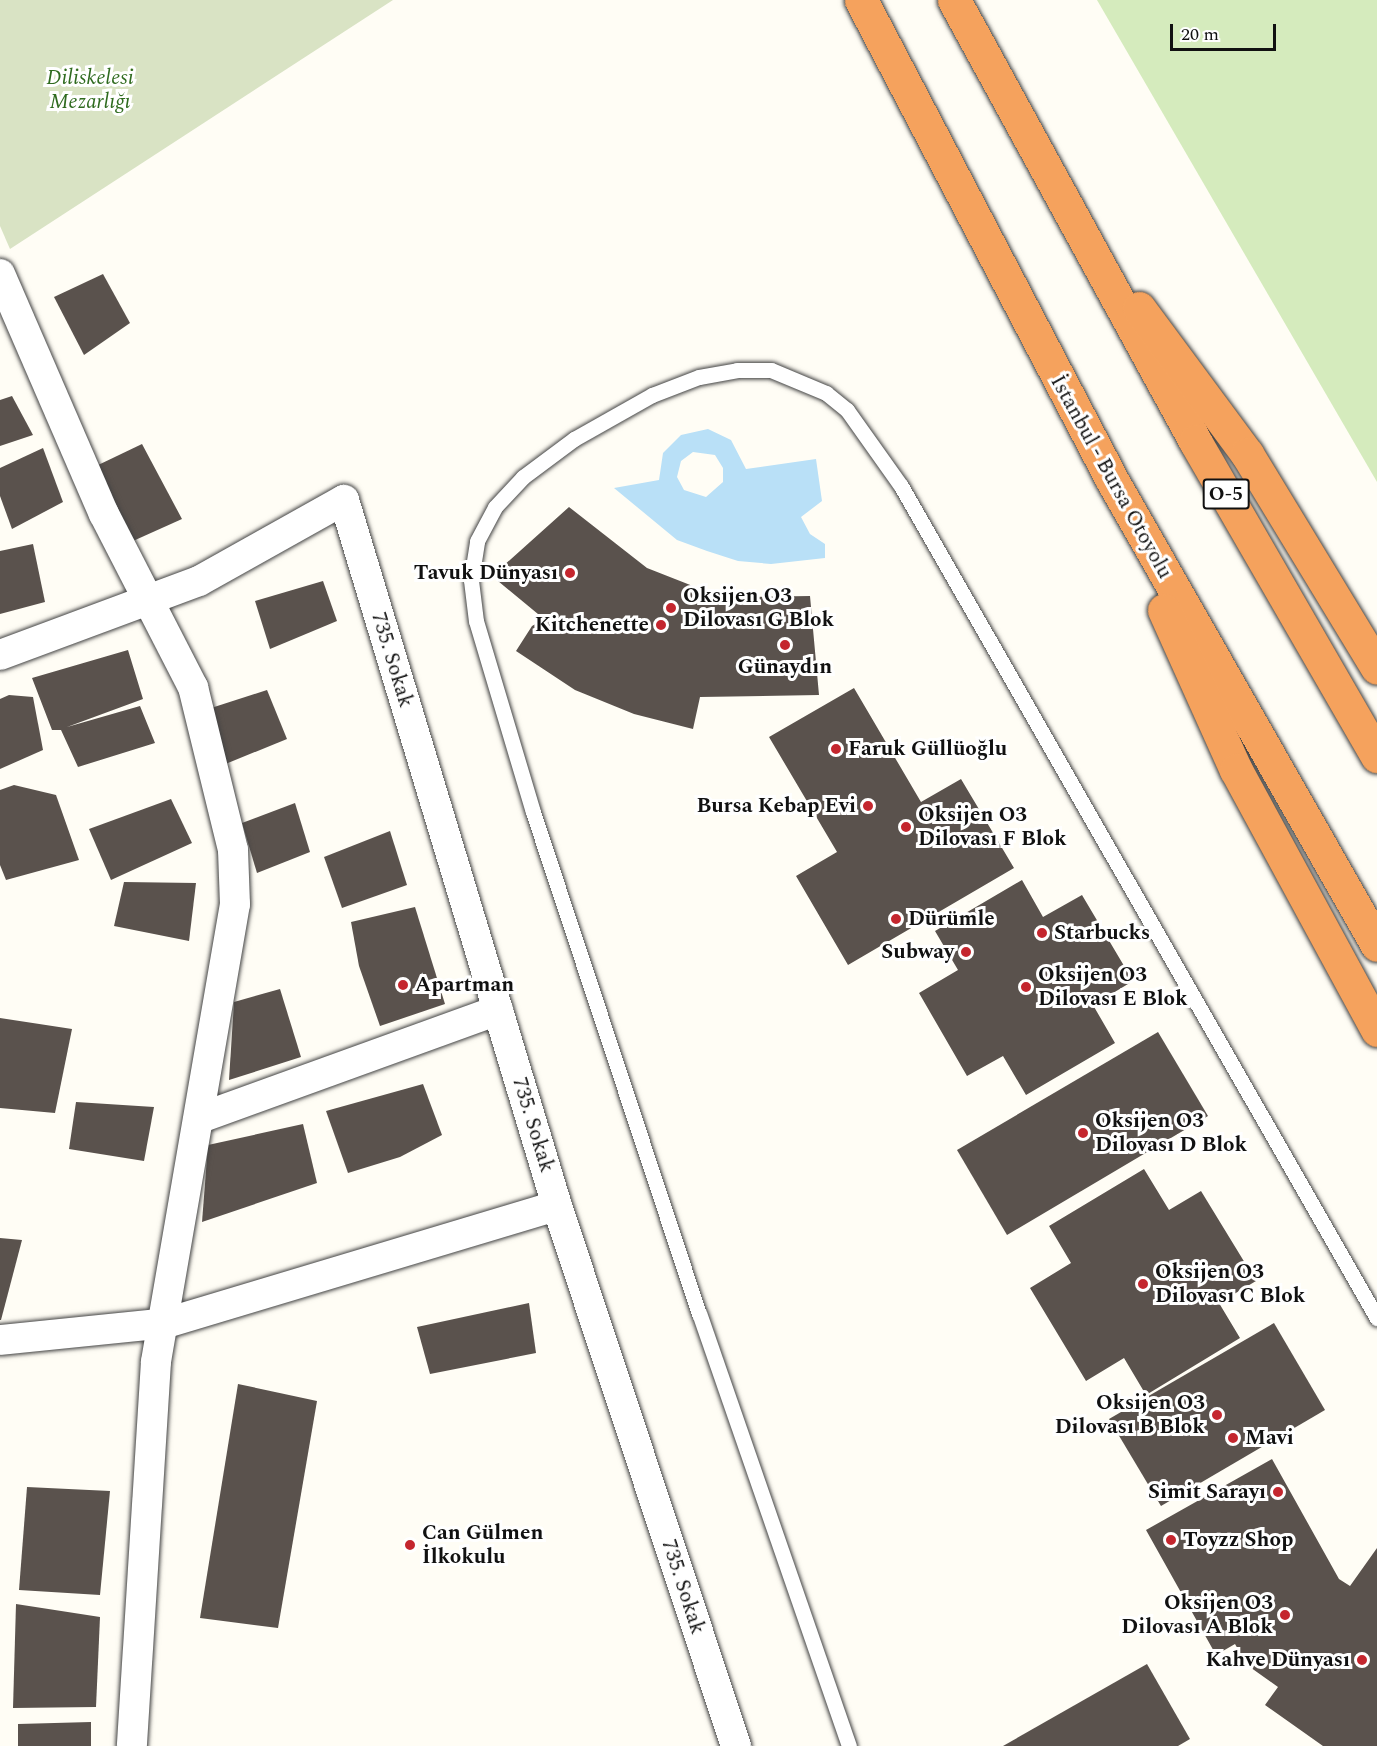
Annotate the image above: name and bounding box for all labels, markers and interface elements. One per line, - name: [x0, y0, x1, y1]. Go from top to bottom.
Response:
- scale bar: [1173, 12, 1280, 50]
- text: 20 m: [1181, 21, 1219, 48]
- park label: Diliskelesi Mezarlığı: [46, 65, 134, 115]
- street label: İstanbul - Bursa Otoyolu: [1045, 371, 1177, 583]
- road number: O-5: [1202, 477, 1250, 511]
- place label: Tavuk Dünyası: [414, 560, 558, 586]
- marker: Tavuk Dünyası: [563, 566, 577, 580]
- place label: Oksijen O3 Dilovası G Blok: [683, 583, 834, 633]
- marker: Oksijen O3 Dilovası G Blok: [664, 601, 678, 615]
- street label: 735. Sokak: [366, 609, 418, 711]
- place label: Kitchenette: [535, 612, 649, 638]
- marker: Kitchenette: [654, 618, 668, 632]
- marker: Günaydın: [778, 638, 792, 652]
- place label: Günaydın: [738, 654, 832, 680]
- place label: Faruk Güllüoğlu: [848, 736, 1007, 762]
- marker: Faruk Güllüoğlu: [829, 742, 843, 756]
- place label: Bursa Kebap Evi: [696, 793, 856, 819]
- marker: Bursa Kebap Evi: [861, 799, 875, 813]
- place label: Oksijen O3 Dilovası F Blok: [918, 802, 1067, 852]
- marker: Oksijen O3 Dilovası F Blok: [899, 820, 913, 834]
- place label: Dürümle: [908, 906, 995, 932]
- marker: Dürümle: [889, 912, 903, 926]
- place label: Starbucks: [1054, 920, 1150, 946]
- marker: Starbucks: [1035, 926, 1049, 940]
- place label: Subway: [881, 939, 954, 965]
- marker: Subway: [959, 945, 973, 959]
- place label: Oksijen O3 Dilovası E Blok: [1038, 962, 1188, 1012]
- place label: Apartman: [415, 972, 514, 998]
- marker: Apartman: [396, 978, 410, 992]
- marker: Oksijen O3 Dilovası E Blok: [1019, 980, 1033, 994]
- street label: 735. Sokak: [507, 1074, 559, 1176]
- place label: Oksijen O3 Dilovası D Blok: [1095, 1108, 1247, 1158]
- marker: Oksijen O3 Dilovası D Blok: [1076, 1126, 1090, 1140]
- place label: Oksijen O3 Dilovası C Blok: [1155, 1259, 1305, 1309]
- marker: Oksijen O3 Dilovası C Blok: [1136, 1277, 1150, 1291]
- place label: Oksijen O3 Dilovası B Blok: [1055, 1390, 1205, 1440]
- marker: Oksijen O3 Dilovası B Blok: [1210, 1408, 1224, 1422]
- place label: Mavi: [1245, 1425, 1294, 1451]
- marker: Mavi: [1226, 1431, 1240, 1445]
- place label: Simit Sarayı: [1148, 1479, 1266, 1505]
- marker: Simit Sarayı: [1271, 1485, 1285, 1499]
- place label: Can Gülmen İlkokulu: [422, 1520, 543, 1570]
- place label: Toyzz Shop: [1183, 1527, 1293, 1553]
- marker: Toyzz Shop: [1164, 1533, 1178, 1547]
- street label: 735. Sokak: [656, 1536, 710, 1638]
- marker: Can Gülmen İlkokulu: [403, 1538, 417, 1552]
- place label: Oksijen O3 Dilovası A Blok: [1121, 1590, 1273, 1640]
- marker: Oksijen O3 Dilovası A Blok: [1278, 1608, 1292, 1622]
- place label: Kahve Dünyası: [1206, 1647, 1350, 1673]
- marker: Kahve Dünyası: [1355, 1653, 1369, 1667]

